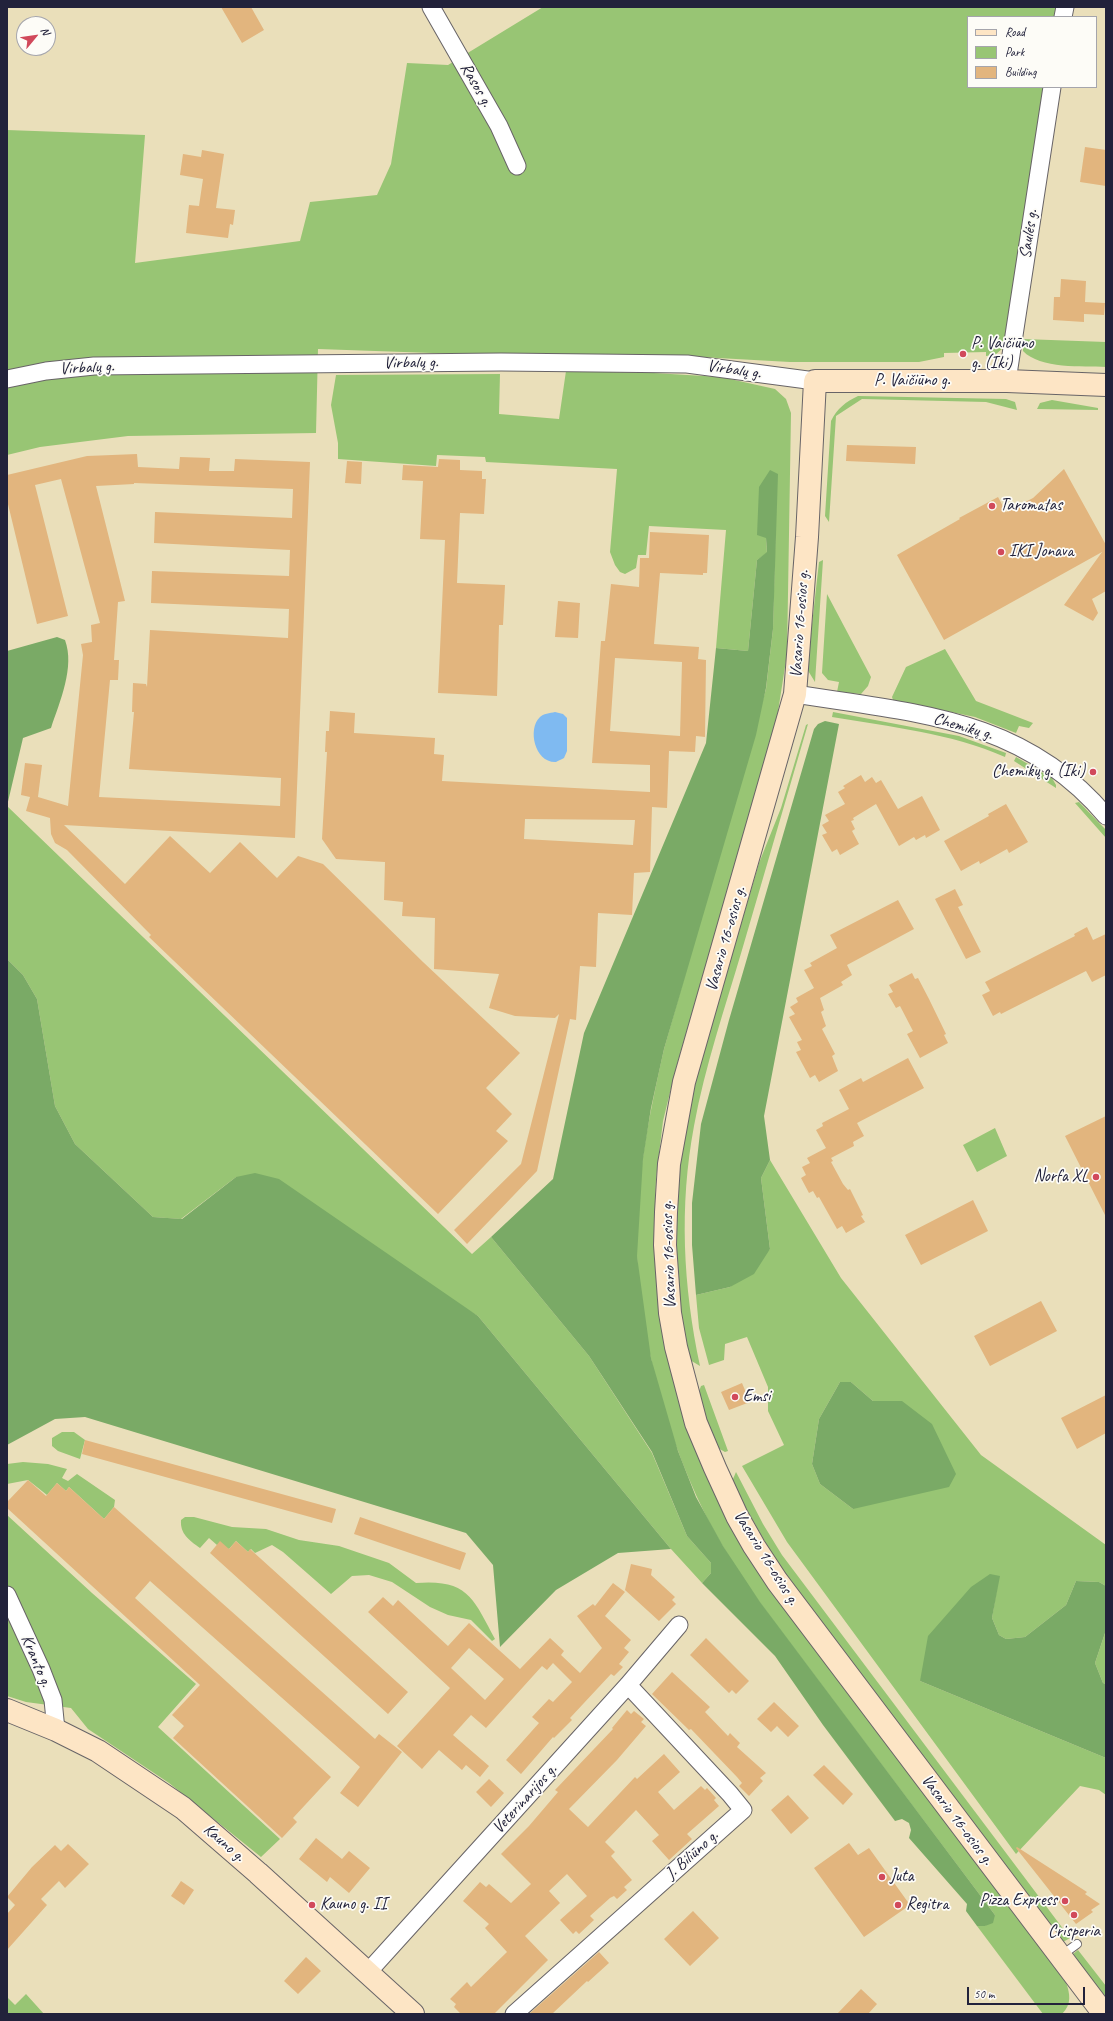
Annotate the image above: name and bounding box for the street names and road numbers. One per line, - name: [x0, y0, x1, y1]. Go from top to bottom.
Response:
- street label: Rasos g.: [455, 59, 497, 111]
- street label: Saulės g.: [1015, 208, 1043, 260]
- street label: Virbalų g.: [384, 352, 438, 374]
- street label: Virbalų g.: [59, 356, 115, 380]
- street label: Virbalų g.: [706, 356, 762, 384]
- street label: P. Vaičiūno g.: [874, 371, 950, 391]
- street label: Vasario 16-osios g.: [786, 569, 814, 679]
- street label: Chemikų g.: [931, 709, 995, 745]
- street label: Vasario 16-osios g.: [701, 884, 751, 994]
- street label: Vasario 16-osios g.: [657, 1201, 681, 1309]
- street label: Vasario 16-osios g.: [729, 1507, 803, 1609]
- street label: Kranto g.: [16, 1632, 56, 1690]
- street label: Veterinarijos g.: [488, 1760, 562, 1838]
- street label: Vasario 16-osios g.: [916, 1771, 998, 1869]
- street label: Kauno g.: [199, 1819, 249, 1867]
- street label: J. Biliūno g.: [661, 1826, 723, 1884]

